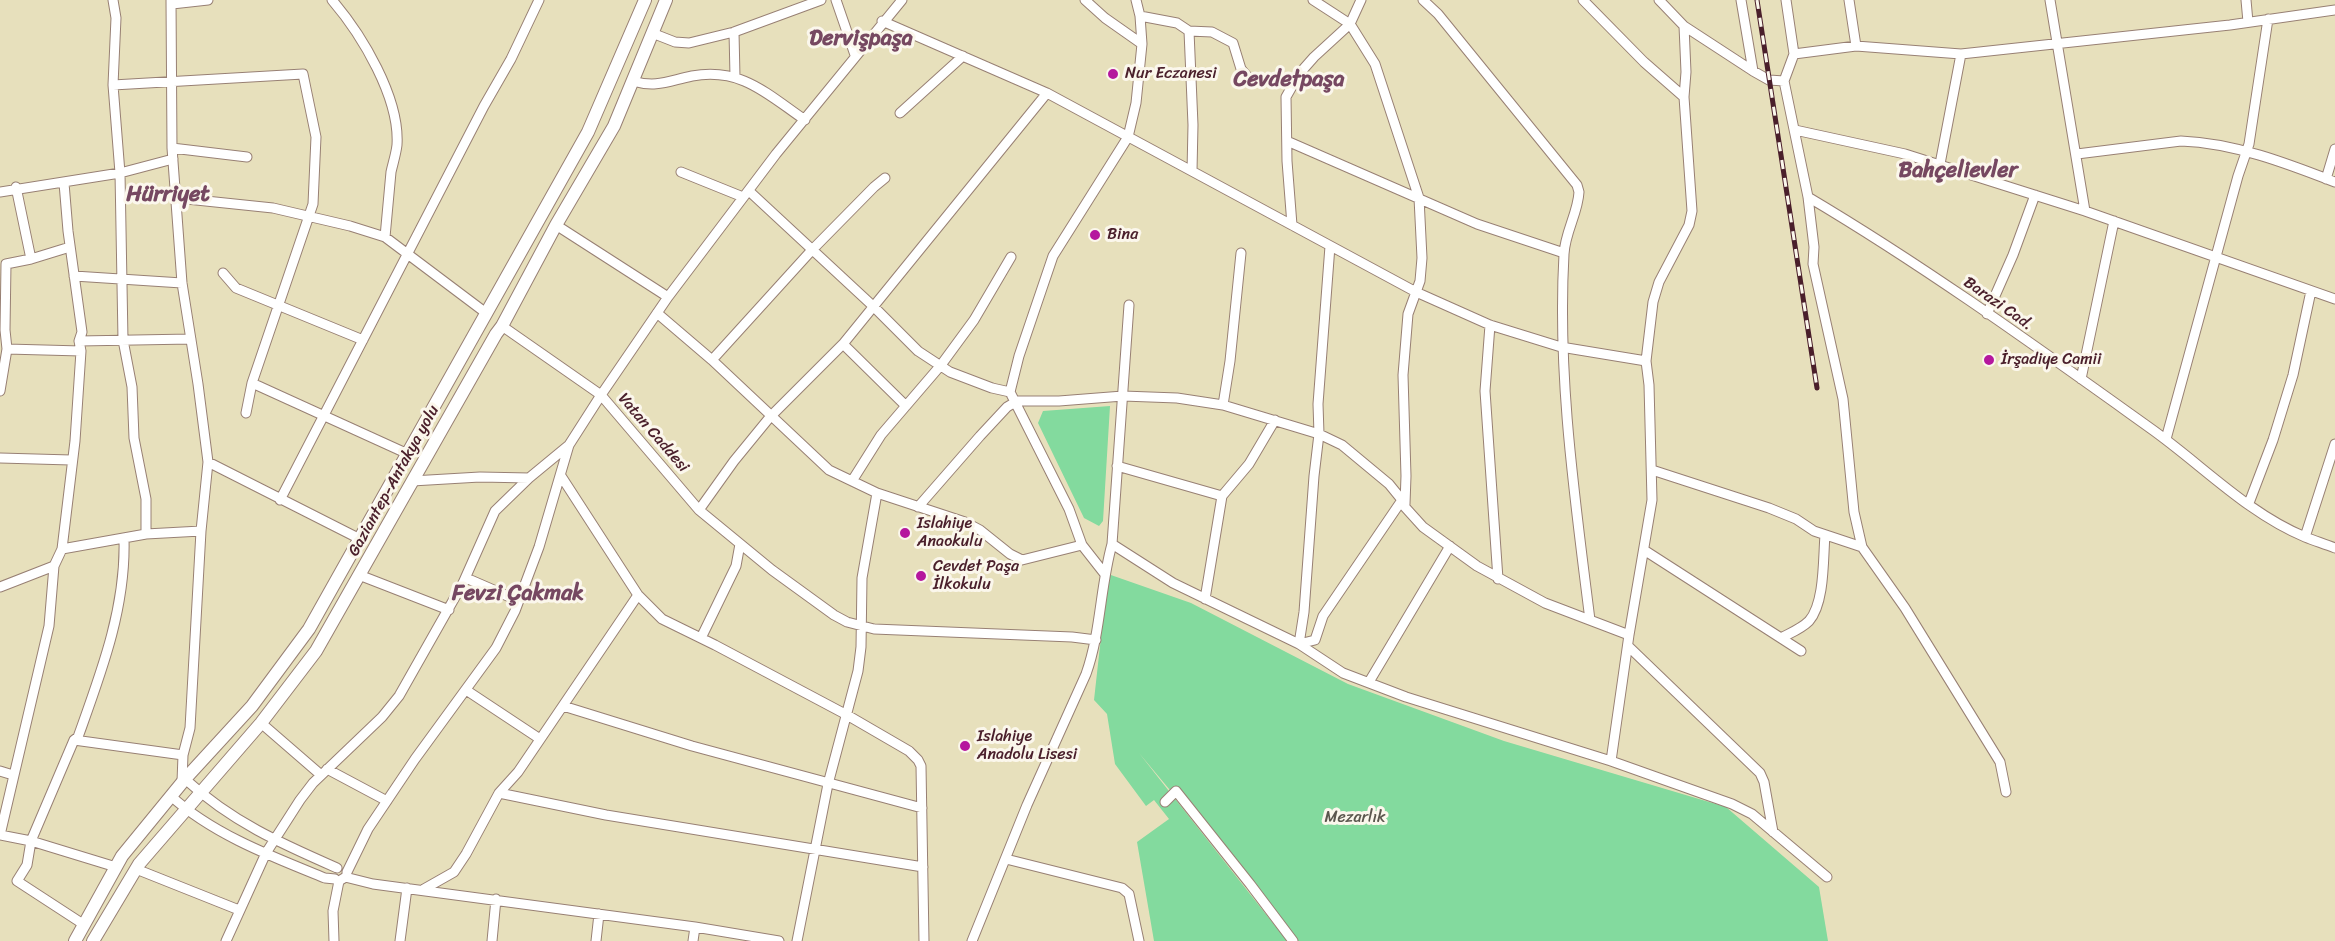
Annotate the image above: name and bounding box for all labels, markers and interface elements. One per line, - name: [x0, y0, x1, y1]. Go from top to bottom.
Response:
- district label: Dervişpaşa: [809, 26, 913, 52]
- place label: Nur Eczanesi: [1125, 64, 1217, 84]
- marker: Nur Eczanesi: [1106, 67, 1120, 81]
- district label: Cevdetpaşa: [1234, 67, 1344, 93]
- district label: Bahçelievler: [1898, 158, 2018, 184]
- district label: Hürriyet: [126, 182, 210, 208]
- place label: Bina: [1107, 225, 1138, 245]
- marker: Bina: [1088, 228, 1102, 242]
- street label: Barazi Cad.: [1960, 273, 2036, 335]
- place label: İrşadiye Camii: [2001, 350, 2101, 370]
- marker: İrşadiye Camii: [1982, 353, 1996, 367]
- street label: Vatan Caddesi: [614, 390, 692, 476]
- street label: Gaziantep-Antakya yolu: [345, 402, 443, 560]
- place label: Islahiye Anaokulu: [917, 514, 982, 552]
- marker: Islahiye Anaokulu: [898, 526, 912, 540]
- place label: Cevdet Paşa İlkokulu: [933, 557, 1019, 595]
- marker: Cevdet Paşa İlkokulu: [914, 569, 928, 583]
- district label: Fevzi Çakmak: [452, 581, 584, 607]
- place label: Islahiye Anadolu Lisesi: [977, 727, 1077, 765]
- marker: Islahiye Anadolu Lisesi: [958, 739, 972, 753]
- park label: Mezarlık: [1325, 808, 1385, 828]

